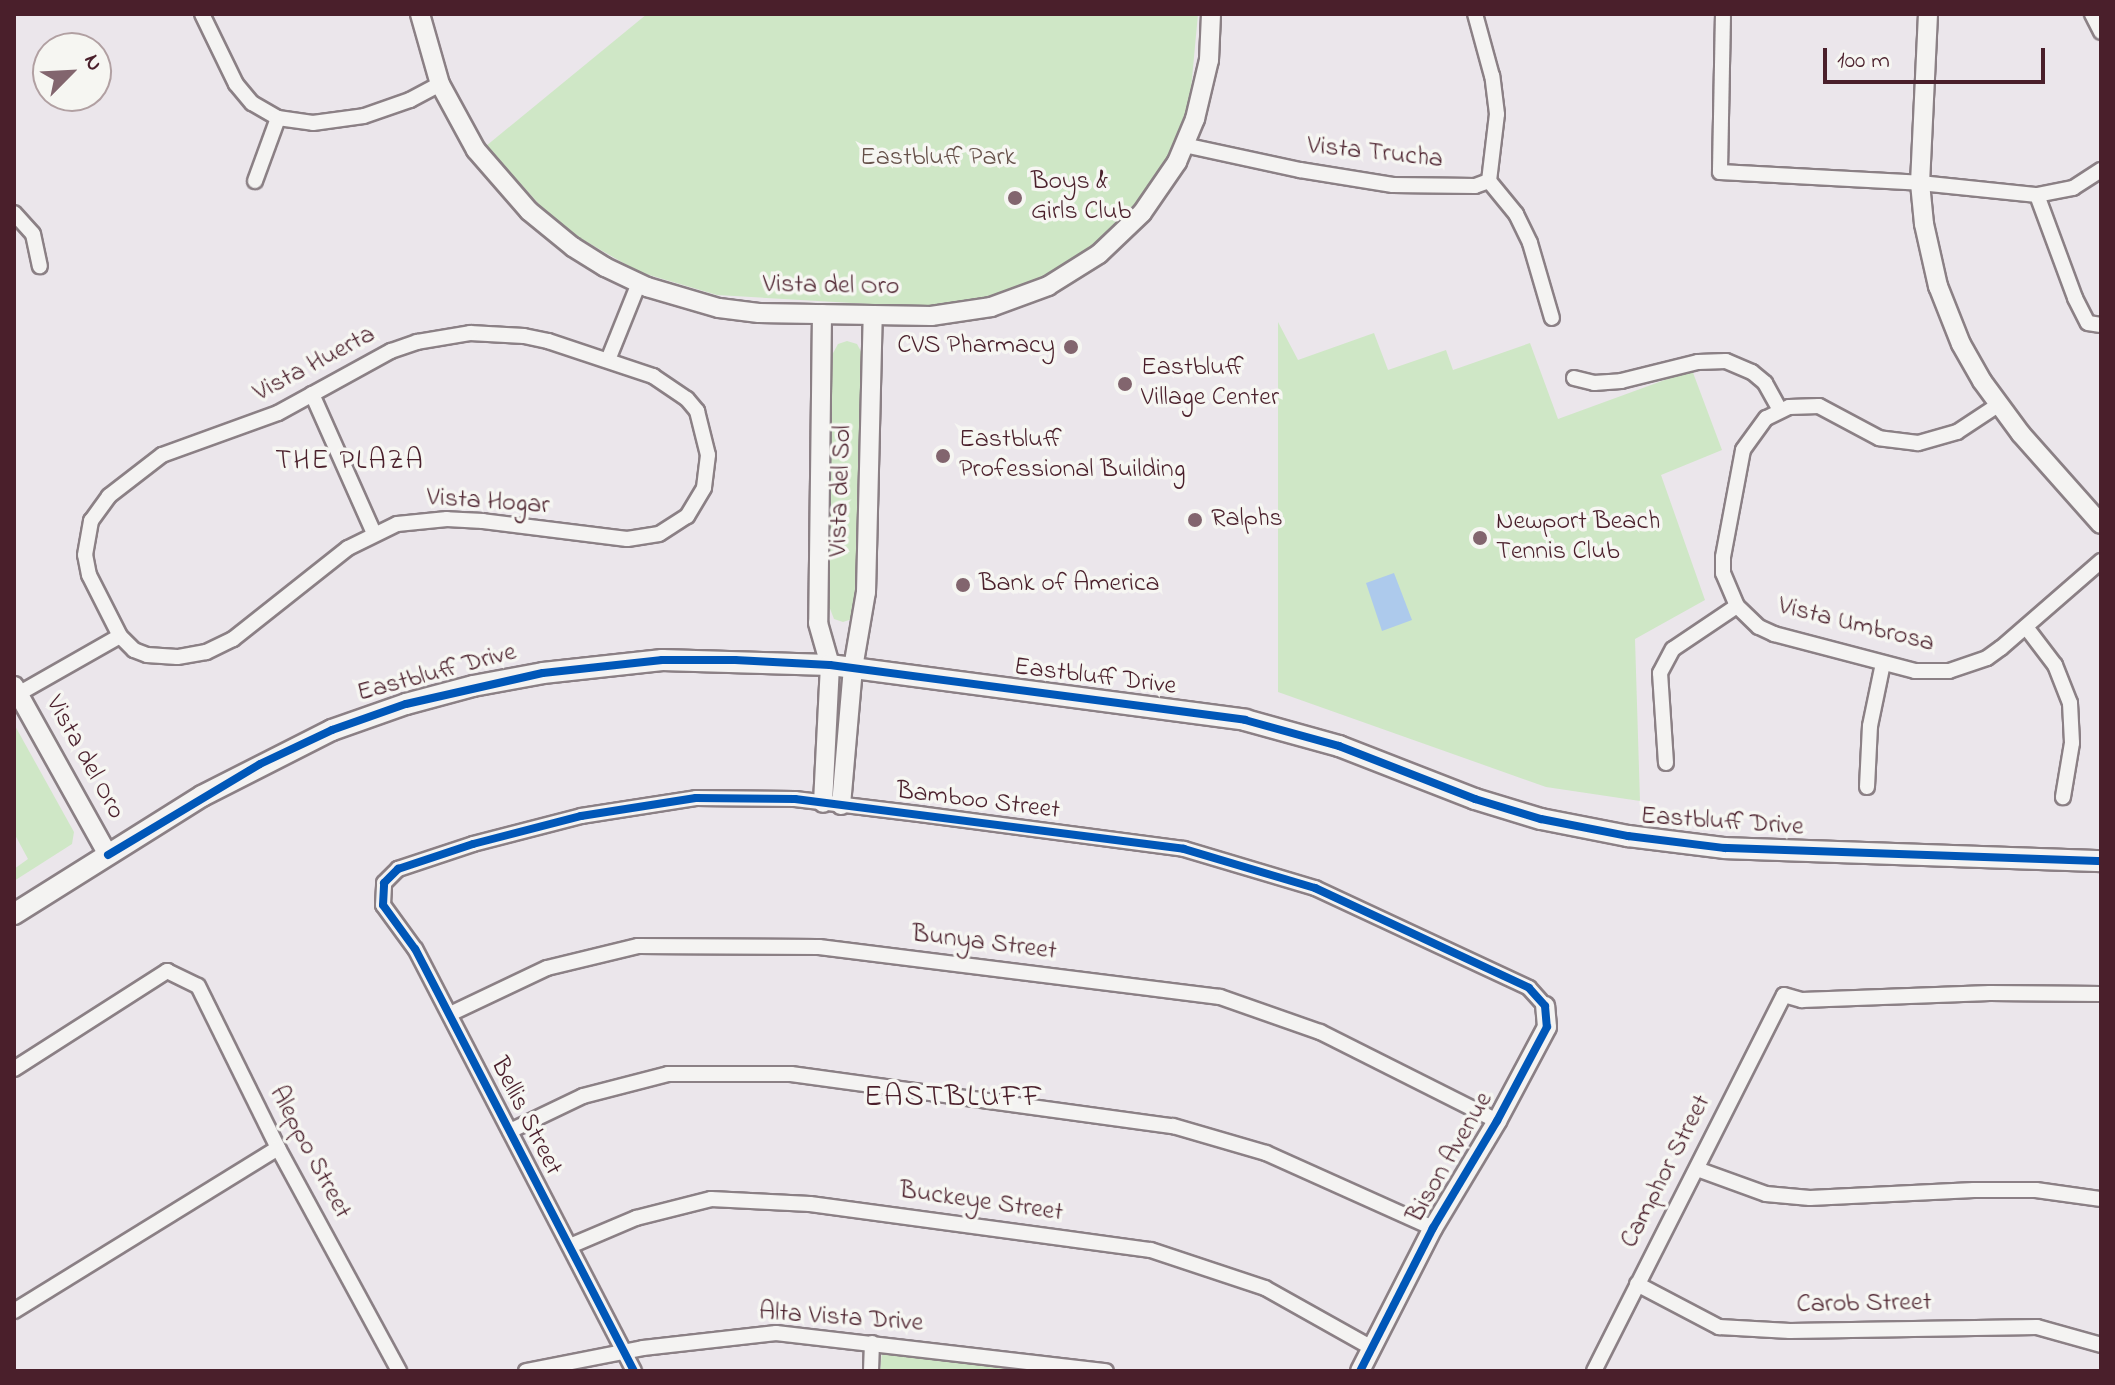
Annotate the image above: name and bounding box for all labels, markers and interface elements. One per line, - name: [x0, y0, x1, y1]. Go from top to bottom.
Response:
- north arrow: [32, 32, 112, 112]
- scale bar: [1827, 32, 2049, 82]
- text: 100 m: [1837, 44, 1890, 79]
- text: N: [74, 50, 110, 76]
- street label: Vista Trucha: [1306, 131, 1444, 177]
- park label: Eastbluff Park: [860, 143, 1016, 175]
- place label: Boys & Girls Club: [1031, 167, 1131, 228]
- marker: Boys & Girls Club: [1006, 189, 1024, 207]
- street label: Vista del Oro: [762, 270, 900, 304]
- street label: Vista Huerta: [249, 320, 381, 410]
- place label: CVS Pharmacy: [897, 331, 1055, 363]
- marker: CVS Pharmacy: [1062, 338, 1080, 356]
- place label: Eastbluff Village Center: [1141, 353, 1279, 414]
- marker: Eastbluff Village Center: [1116, 375, 1134, 393]
- street label: Vista del Sol: [824, 425, 860, 557]
- place label: Eastbluff Professional Building: [959, 425, 1185, 486]
- district label: THE PLAZA: [275, 445, 425, 479]
- marker: Eastbluff Professional Building: [934, 447, 952, 465]
- street label: Vista Hogar: [425, 483, 551, 523]
- place label: Ralphs: [1211, 504, 1283, 536]
- place label: Newport Beach Tennis Club: [1496, 507, 1660, 568]
- marker: Ralphs: [1186, 511, 1204, 529]
- marker: Newport Beach Tennis Club: [1471, 529, 1489, 547]
- place label: Bank of America: [979, 569, 1159, 601]
- marker: Bank of America: [954, 576, 972, 594]
- street label: Vista Umbrosa: [1775, 592, 1937, 660]
- street label: Eastbluff Drive: [354, 638, 520, 710]
- street label: Eastbluff Drive: [1012, 653, 1178, 703]
- street label: Vista del Oro: [37, 691, 131, 825]
- street label: Bamboo Street: [894, 776, 1062, 828]
- street label: Eastbluff Drive: [1639, 802, 1805, 844]
- street label: Bunya Street: [910, 920, 1058, 968]
- street label: Bellis Street: [482, 1053, 568, 1181]
- district label: EASTBLUFF: [864, 1080, 1044, 1116]
- street label: Aleppo Street: [261, 1081, 357, 1225]
- street label: Bison Avenue: [1401, 1087, 1501, 1229]
- street label: Camphor Street: [1615, 1090, 1719, 1254]
- street label: Buckeye Street: [897, 1176, 1065, 1230]
- street label: Carob Street: [1796, 1288, 1932, 1322]
- street label: Alta Vista Drive: [758, 1298, 924, 1340]

